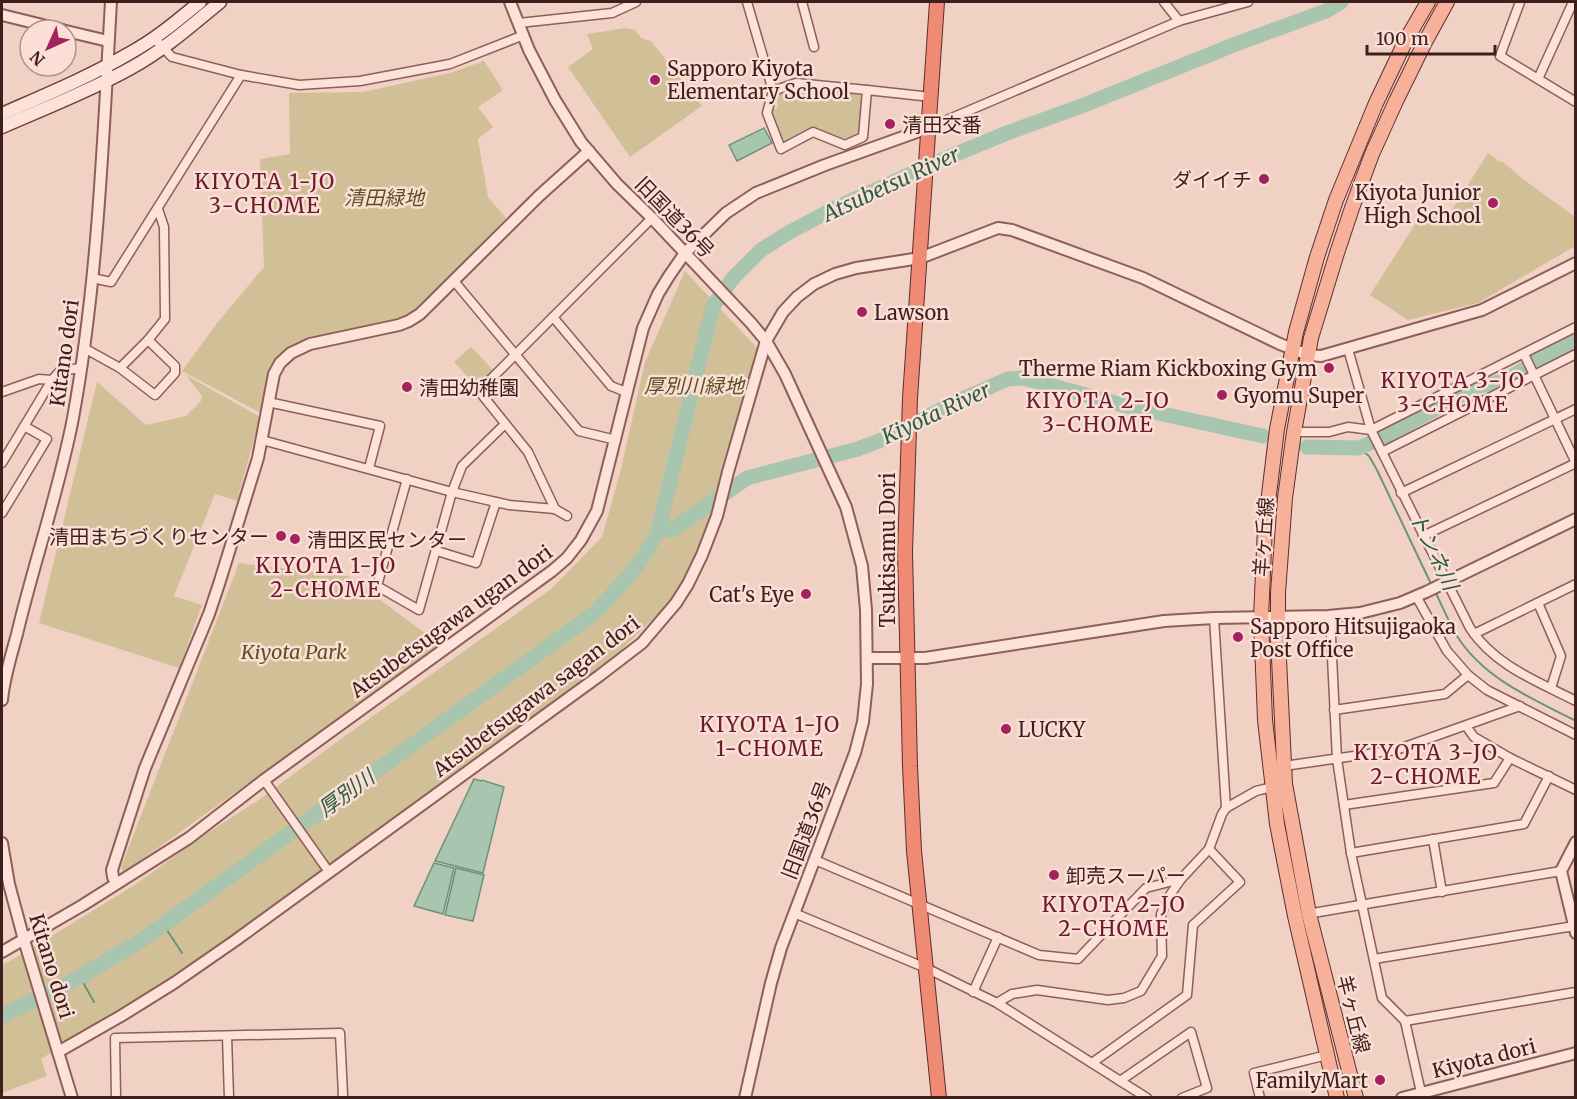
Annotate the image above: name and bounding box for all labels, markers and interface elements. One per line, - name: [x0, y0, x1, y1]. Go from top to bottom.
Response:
- north arrow: [18, 18, 78, 78]
- scale bar: [1367, 18, 1494, 56]
- text: 100 m: [1376, 27, 1429, 50]
- text: N: [26, 47, 49, 70]
- place label: Sapporo Kiyota Elementary School: [667, 56, 849, 104]
- marker: Sapporo Kiyota Elementary School: [648, 73, 662, 87]
- place label: 清田交番: [902, 112, 982, 137]
- marker: 清田交番: [883, 117, 897, 131]
- water label: Atsubetsu River: [817, 140, 964, 228]
- place label: ダイイチ: [1172, 167, 1252, 192]
- district label: KIYOTA 1-JO 3-CHOME: [194, 168, 336, 219]
- street label: 旧国道36号: [630, 171, 720, 263]
- marker: ダイイチ: [1257, 172, 1271, 186]
- place label: Kiyota Junior High School: [1355, 180, 1481, 228]
- park label: 清田緑地: [344, 185, 426, 210]
- marker: Kiyota Junior High School: [1486, 196, 1500, 210]
- street label: Kitano dori: [44, 298, 84, 408]
- place label: Lawson: [874, 300, 949, 325]
- marker: Lawson: [855, 305, 869, 319]
- place label: Therme Riam Kickboxing Gym: [1019, 356, 1317, 381]
- marker: Therme Riam Kickboxing Gym: [1322, 361, 1336, 375]
- district label: KIYOTA 3-JO 3-CHOME: [1381, 367, 1525, 418]
- park label: 厚別川緑地: [644, 373, 746, 398]
- place label: 清田幼稚園: [419, 375, 519, 400]
- water label: Kiyota River: [877, 376, 995, 450]
- marker: 清田幼稚園: [400, 380, 414, 394]
- place label: Gyomu Super: [1234, 383, 1364, 408]
- district label: KIYOTA 2-JO 3-CHOME: [1026, 387, 1170, 438]
- marker: Gyomu Super: [1215, 388, 1229, 402]
- street label: Tsukisamu Dori: [875, 472, 900, 628]
- street label: 羊ヶ丘線: [1248, 496, 1278, 578]
- water label: トンネ川: [1404, 508, 1465, 596]
- place label: 清田まちづくりセンター: [49, 524, 269, 549]
- place label: 清田区民センター: [307, 527, 467, 552]
- marker: 清田まちづくりセンター: [274, 529, 288, 543]
- marker: 清田区民センター: [288, 532, 302, 546]
- street label: Atsubetsugawa ugan dori: [344, 539, 557, 703]
- district label: KIYOTA 1-JO 2-CHOME: [255, 552, 397, 603]
- place label: Cat's Eye: [709, 582, 794, 607]
- marker: Cat's Eye: [799, 587, 813, 601]
- street label: Atsubetsugawa sagan dori: [427, 610, 644, 782]
- place label: Sapporo Hitsujigaoka Post Office: [1250, 614, 1456, 662]
- marker: Sapporo Hitsujigaoka Post Office: [1231, 630, 1245, 644]
- park label: Kiyota Park: [240, 639, 347, 664]
- district label: KIYOTA 1-JO 1-CHOME: [699, 711, 841, 762]
- place label: LUCKY: [1018, 717, 1087, 742]
- marker: LUCKY: [999, 722, 1013, 736]
- district label: KIYOTA 3-JO 2-CHOME: [1354, 739, 1498, 790]
- water label: 厚別川: [313, 762, 381, 822]
- street label: 旧国道36号: [776, 777, 836, 883]
- place label: 卸売スーパー: [1066, 863, 1186, 888]
- marker: 卸売スーパー: [1047, 868, 1061, 882]
- district label: KIYOTA 2-JO 2-CHOME: [1042, 891, 1186, 942]
- street label: Kitano dori: [24, 911, 80, 1021]
- street label: 羊ヶ丘線: [1332, 972, 1376, 1056]
- street label: Kiyota dori: [1429, 1033, 1539, 1083]
- place label: FamilyMart: [1256, 1068, 1368, 1093]
- marker: FamilyMart: [1373, 1073, 1387, 1087]

